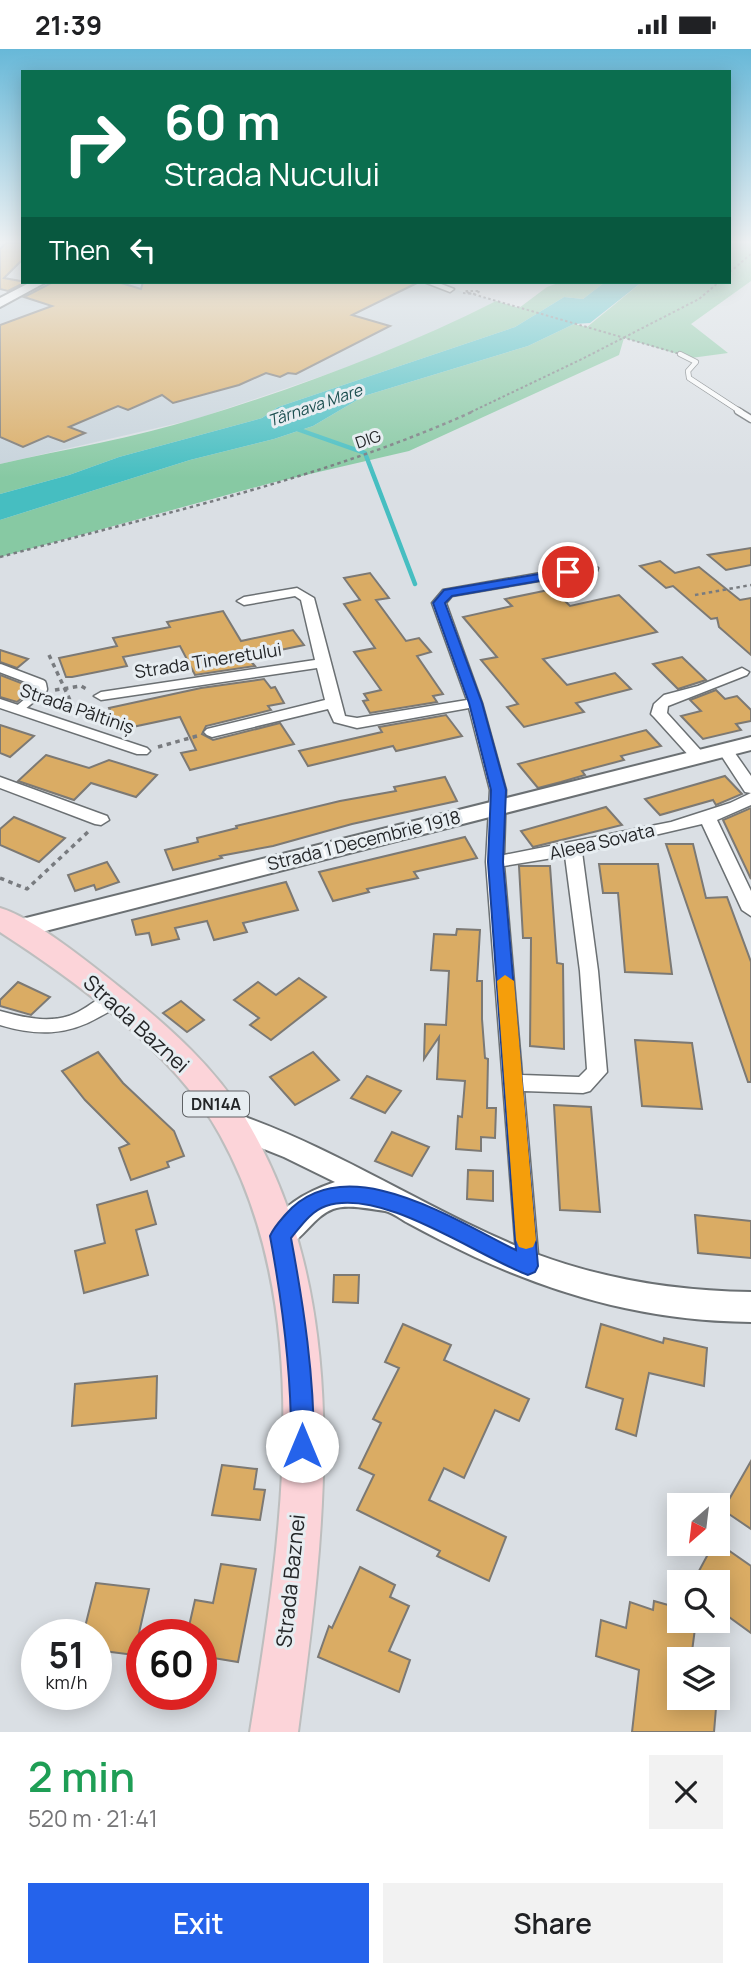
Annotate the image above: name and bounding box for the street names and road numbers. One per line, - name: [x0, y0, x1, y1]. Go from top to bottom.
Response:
- street label: DIG: [352, 424, 384, 454]
- street label: Strada Tineretului: [133, 637, 283, 683]
- street label: Strada Păltiniș: [17, 677, 138, 739]
- street label: Strada 1 Decembrie 1918: [265, 804, 463, 876]
- street label: Aleea Sovata: [547, 817, 657, 865]
- street label: Strada Baznei: [78, 968, 196, 1078]
- road number: DN14A: [183, 1091, 249, 1117]
- street label: Strada Baznei: [269, 1513, 311, 1649]

